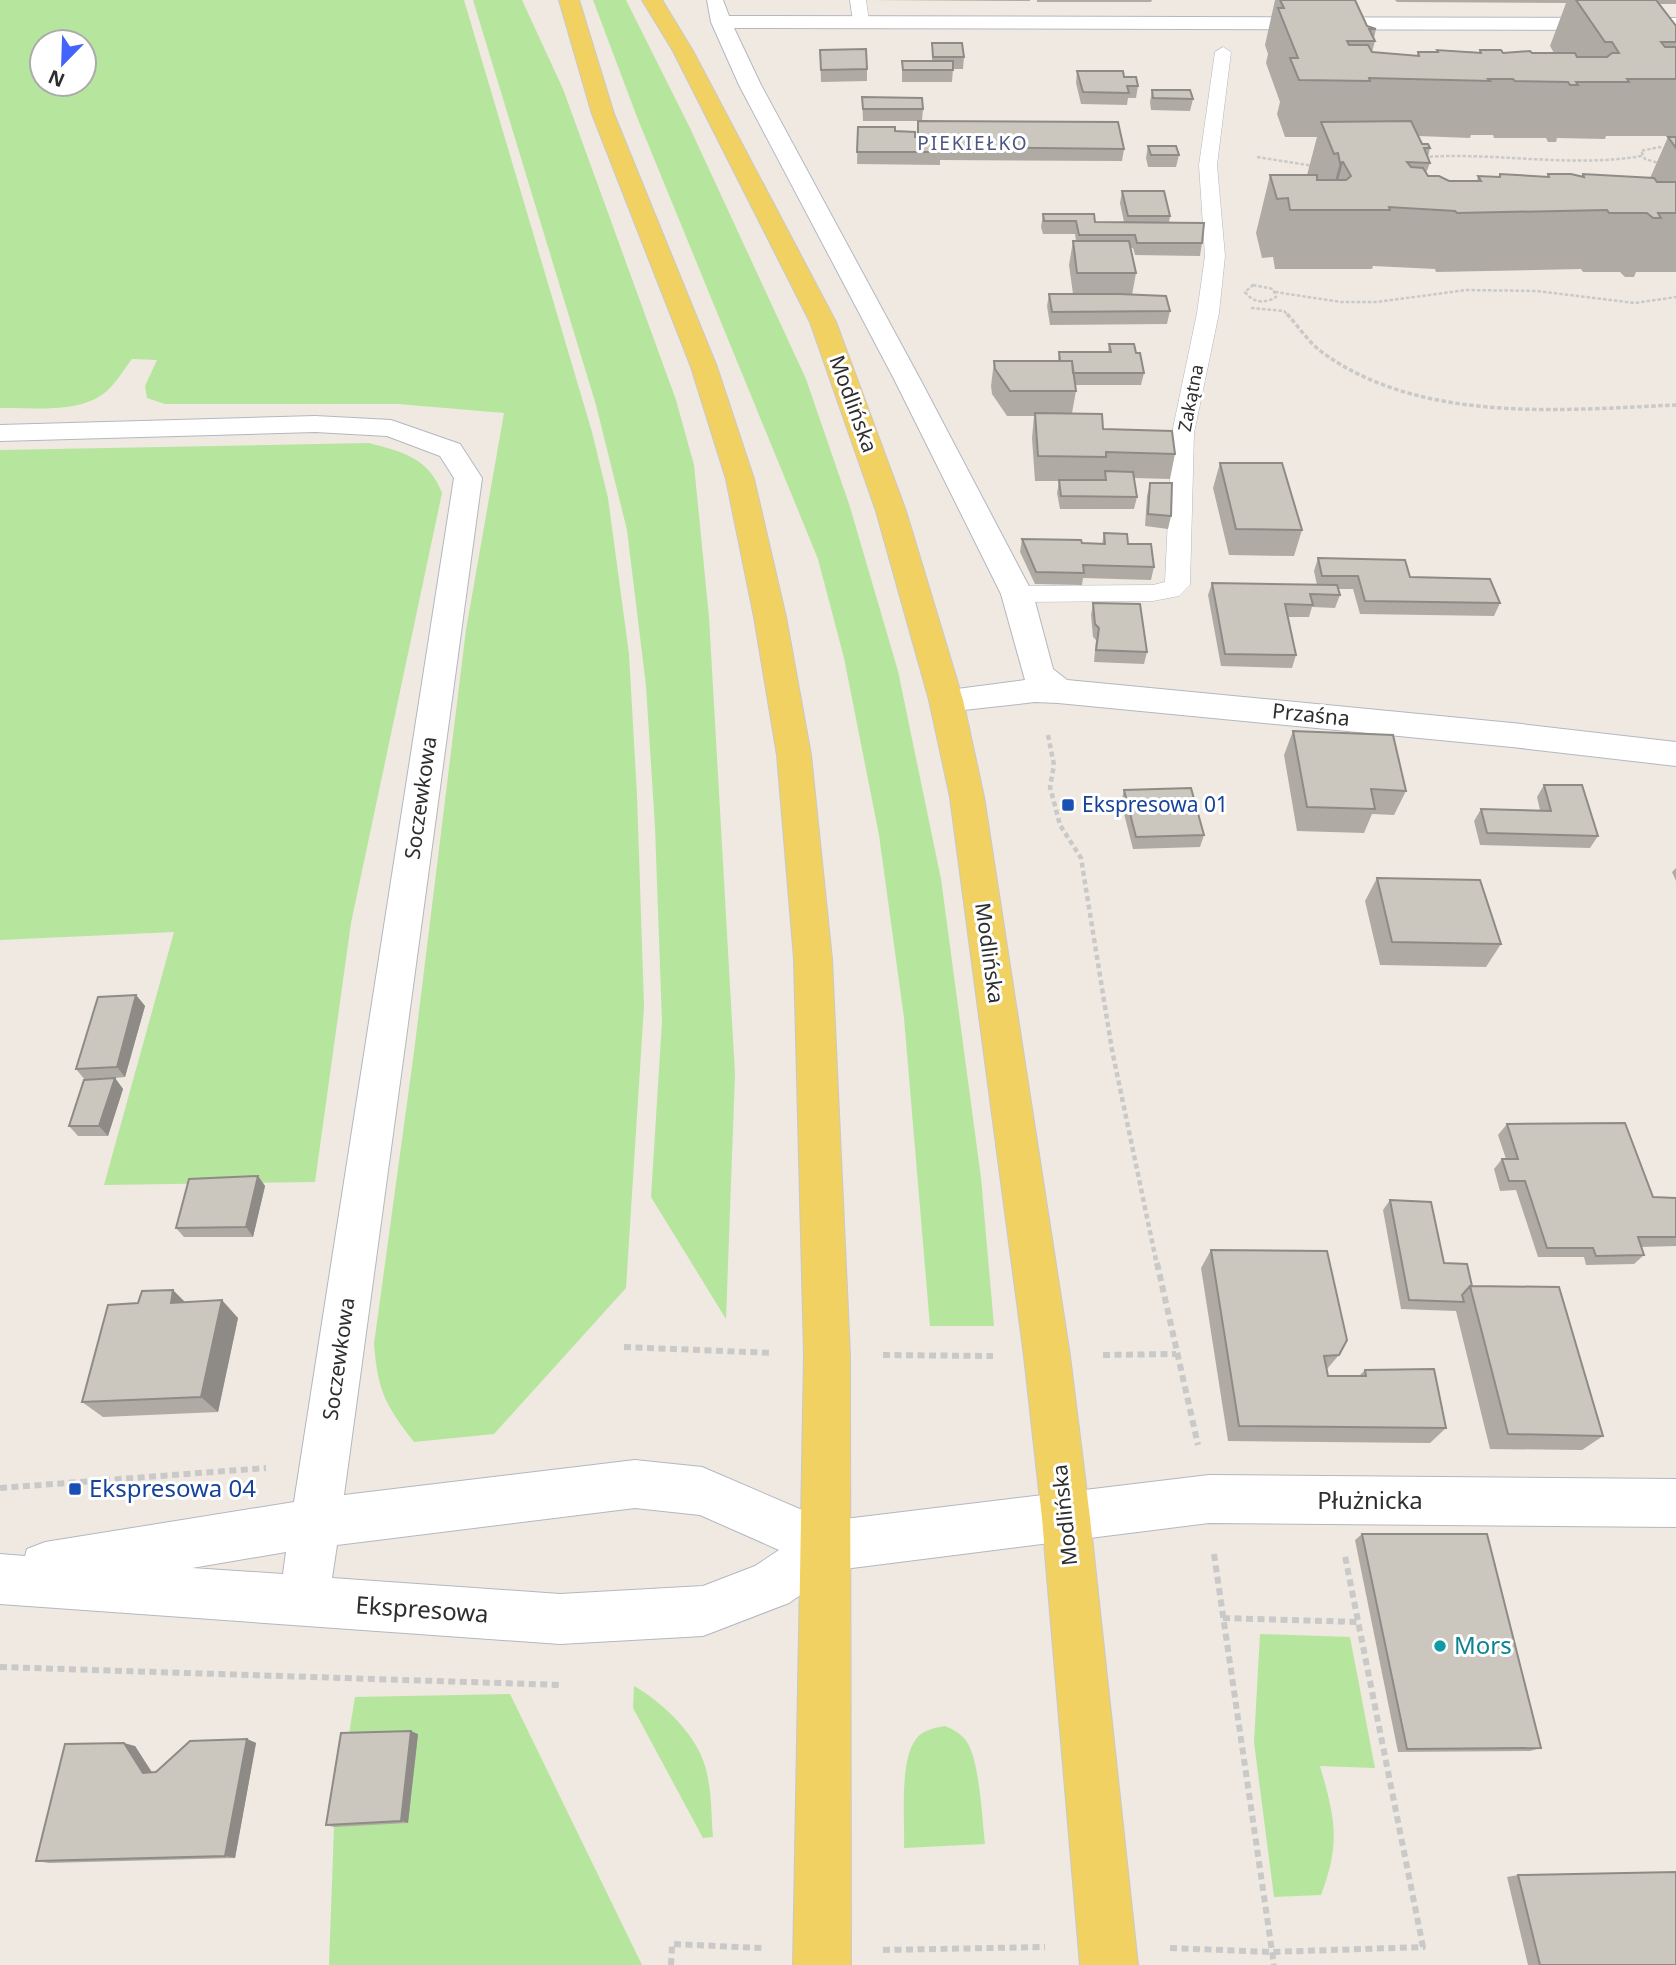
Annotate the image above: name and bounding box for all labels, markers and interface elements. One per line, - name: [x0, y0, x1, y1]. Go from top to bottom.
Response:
- north arrow: [28, 28, 98, 98]
- text: N: [44, 64, 69, 94]
- district label: PIEKIEŁKO: [917, 130, 1029, 156]
- street label: Modlińska: [823, 351, 884, 456]
- street label: Zakątna: [1172, 362, 1208, 433]
- street label: Przaśna: [1271, 696, 1351, 732]
- street label: Soczewkowa: [398, 735, 442, 861]
- place label: Ekspresowa 01: [1082, 790, 1228, 818]
- marker: Ekspresowa 01: [1060, 797, 1076, 813]
- street label: Modlińska: [969, 901, 1011, 1005]
- street label: Soczewkowa: [316, 1296, 360, 1422]
- street label: Modlińska: [1045, 1463, 1083, 1567]
- place label: Ekspresowa 04: [89, 1471, 256, 1504]
- marker: Ekspresowa 04: [67, 1481, 83, 1497]
- street label: Płużnicka: [1317, 1483, 1423, 1516]
- street label: Ekspresowa: [354, 1587, 490, 1630]
- place label: Mors: [1454, 1628, 1512, 1661]
- marker: Mors: [1432, 1638, 1448, 1654]

